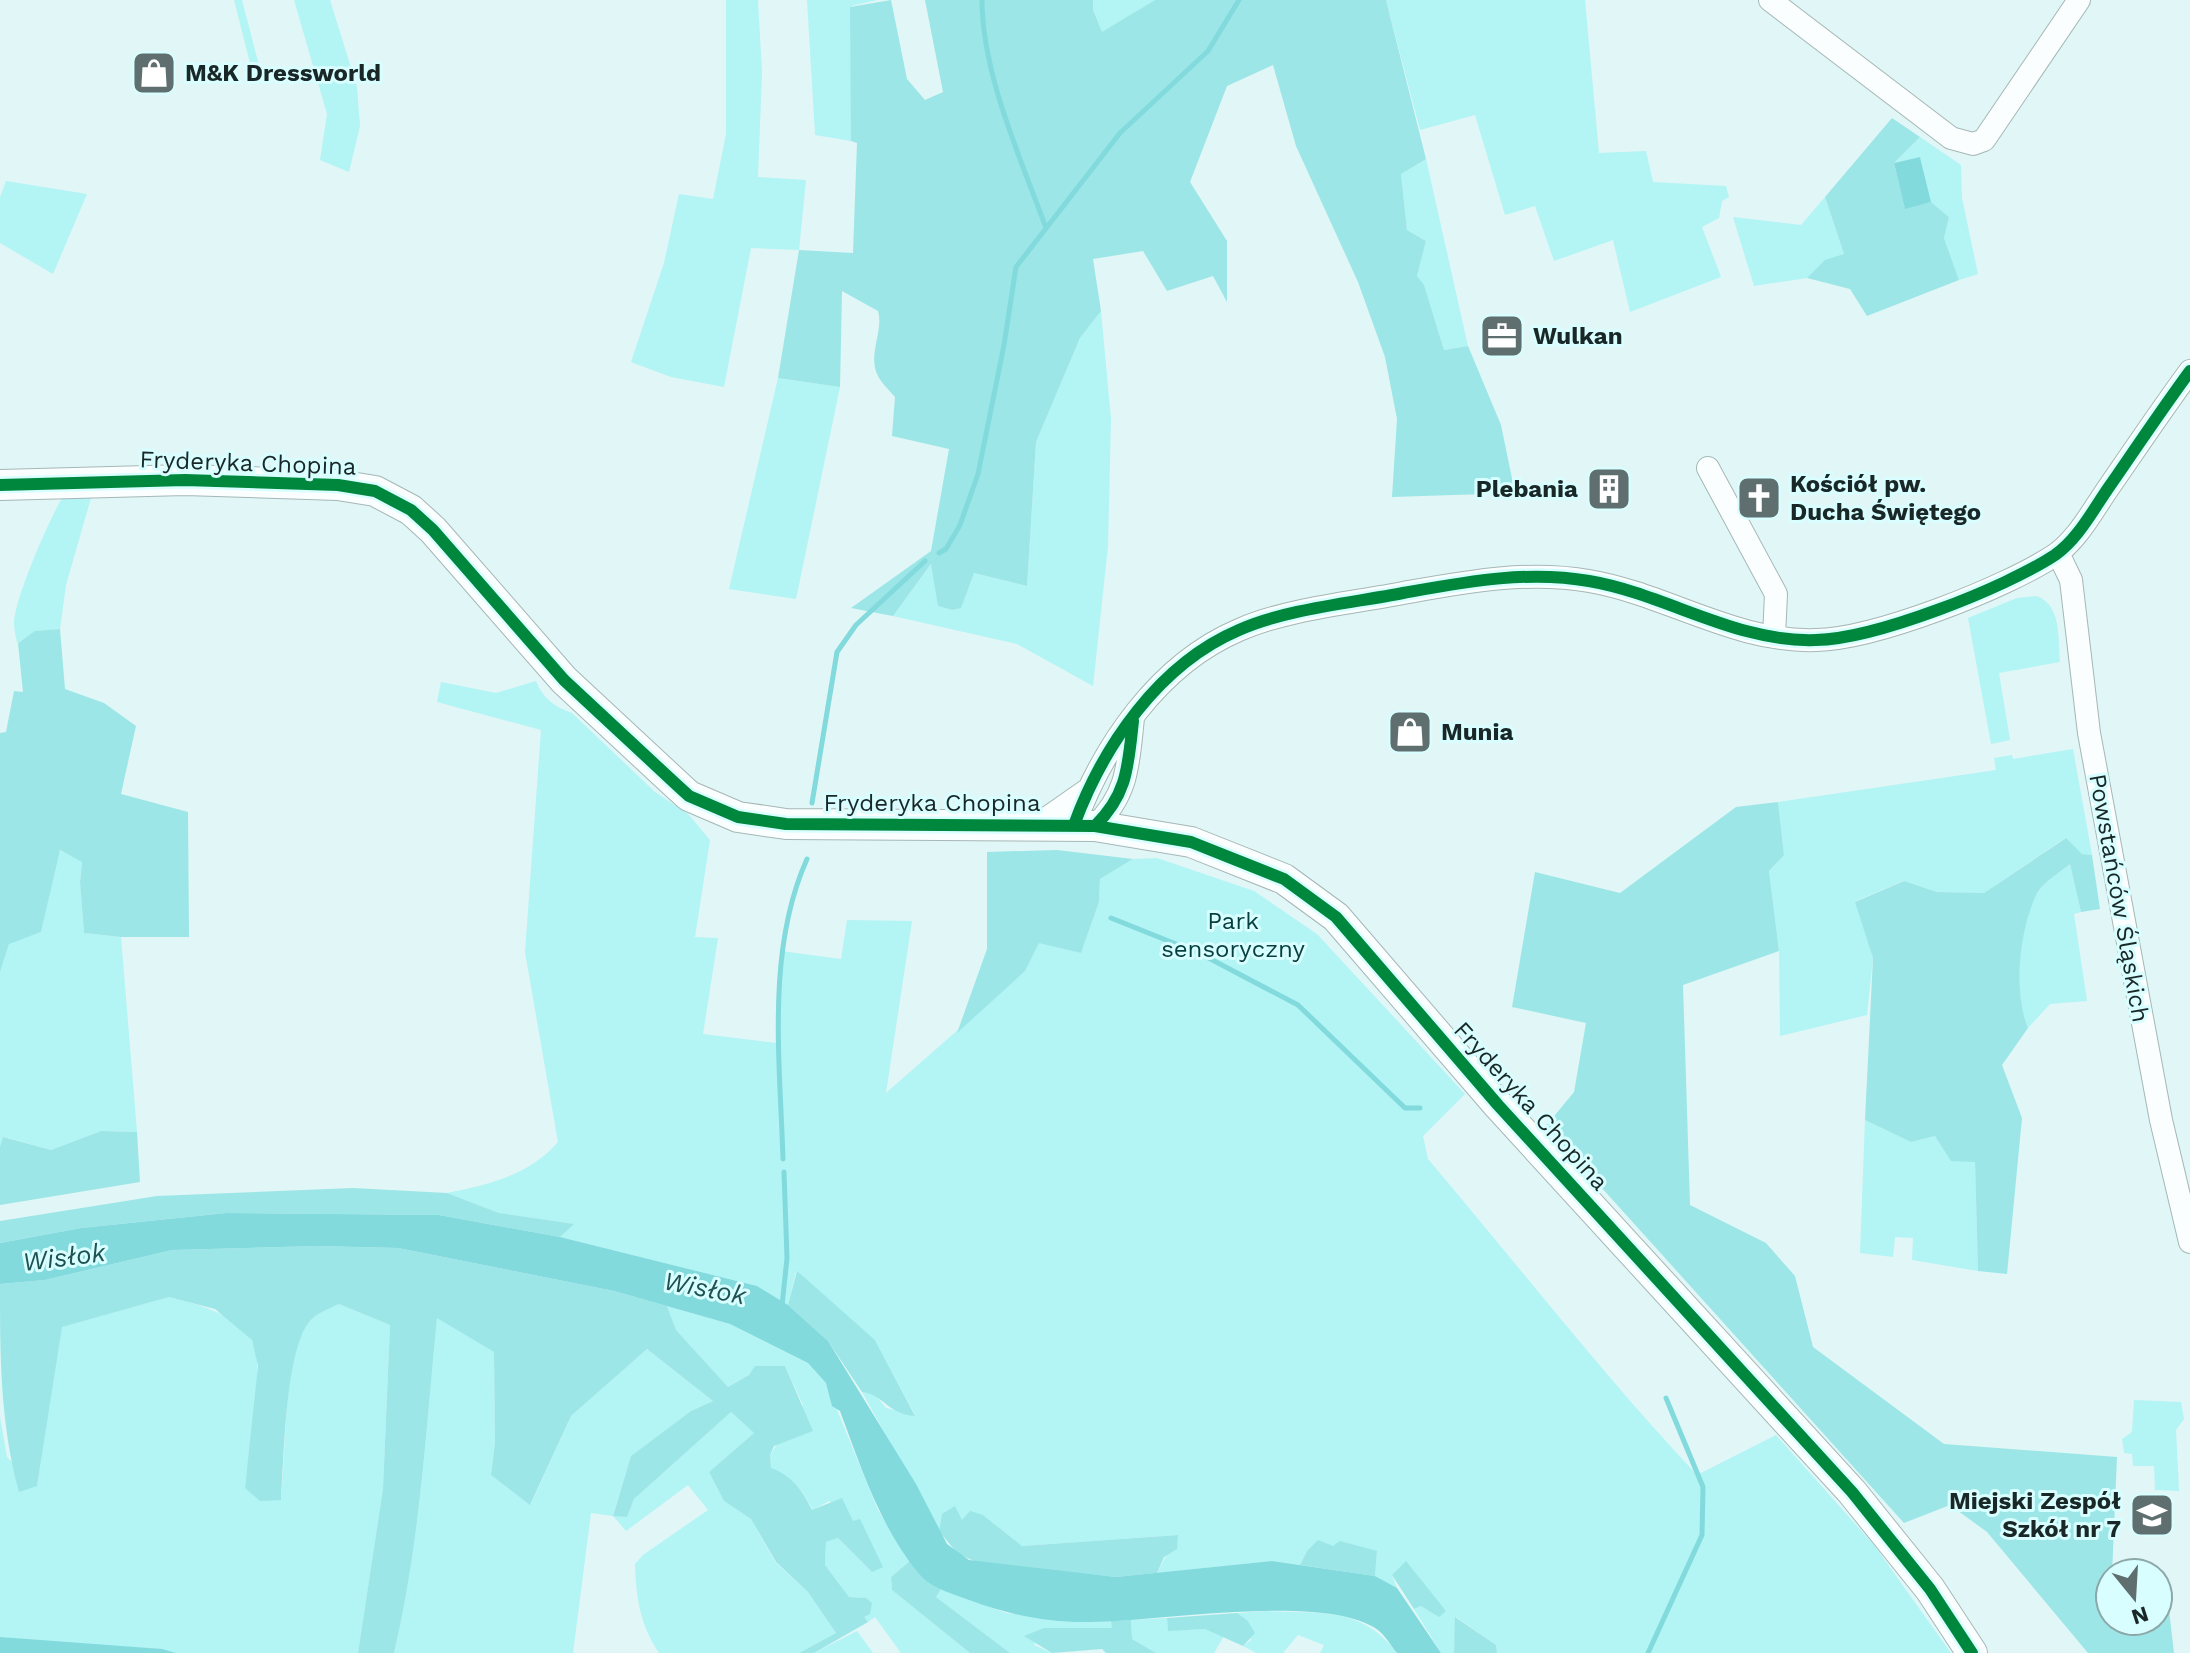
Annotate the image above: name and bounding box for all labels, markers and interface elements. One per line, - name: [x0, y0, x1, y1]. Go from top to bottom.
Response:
- shop icon: M&K Dressworld: [130, 49, 178, 97]
- place label: M&K Dressworld: [185, 59, 381, 87]
- office icon: Wulkan: [1478, 312, 1526, 360]
- place label: Wulkan: [1533, 322, 1623, 350]
- street label: Fryderyka Chopina: [139, 445, 357, 481]
- building icon: Plebania: [1585, 465, 1633, 513]
- place label: Kościół pw. Ducha Świętego: [1790, 470, 1981, 526]
- church icon: Kościół pw. Ducha Świętego: [1735, 474, 1783, 522]
- place label: Plebania: [1476, 475, 1578, 503]
- shop icon: Munia: [1386, 708, 1434, 756]
- place label: Munia: [1441, 718, 1513, 746]
- street label: Powstańców Śląskich: [2083, 772, 2155, 1024]
- street label: Fryderyka Chopina: [823, 789, 1041, 817]
- park label: Park sensoryczny: [1161, 907, 1305, 963]
- street label: Fryderyka Chopina: [1448, 1016, 1614, 1196]
- water label: Wisłok: [21, 1237, 108, 1277]
- water label: Wisłok: [661, 1265, 750, 1311]
- place label: Miejski Zespół Szkół nr 7: [1949, 1487, 2121, 1543]
- school or university icon: Miejski Zespół Szkół nr 7: [2128, 1491, 2176, 1539]
- north arrow: [2094, 1557, 2174, 1637]
- text: N: [2128, 1601, 2152, 1630]

